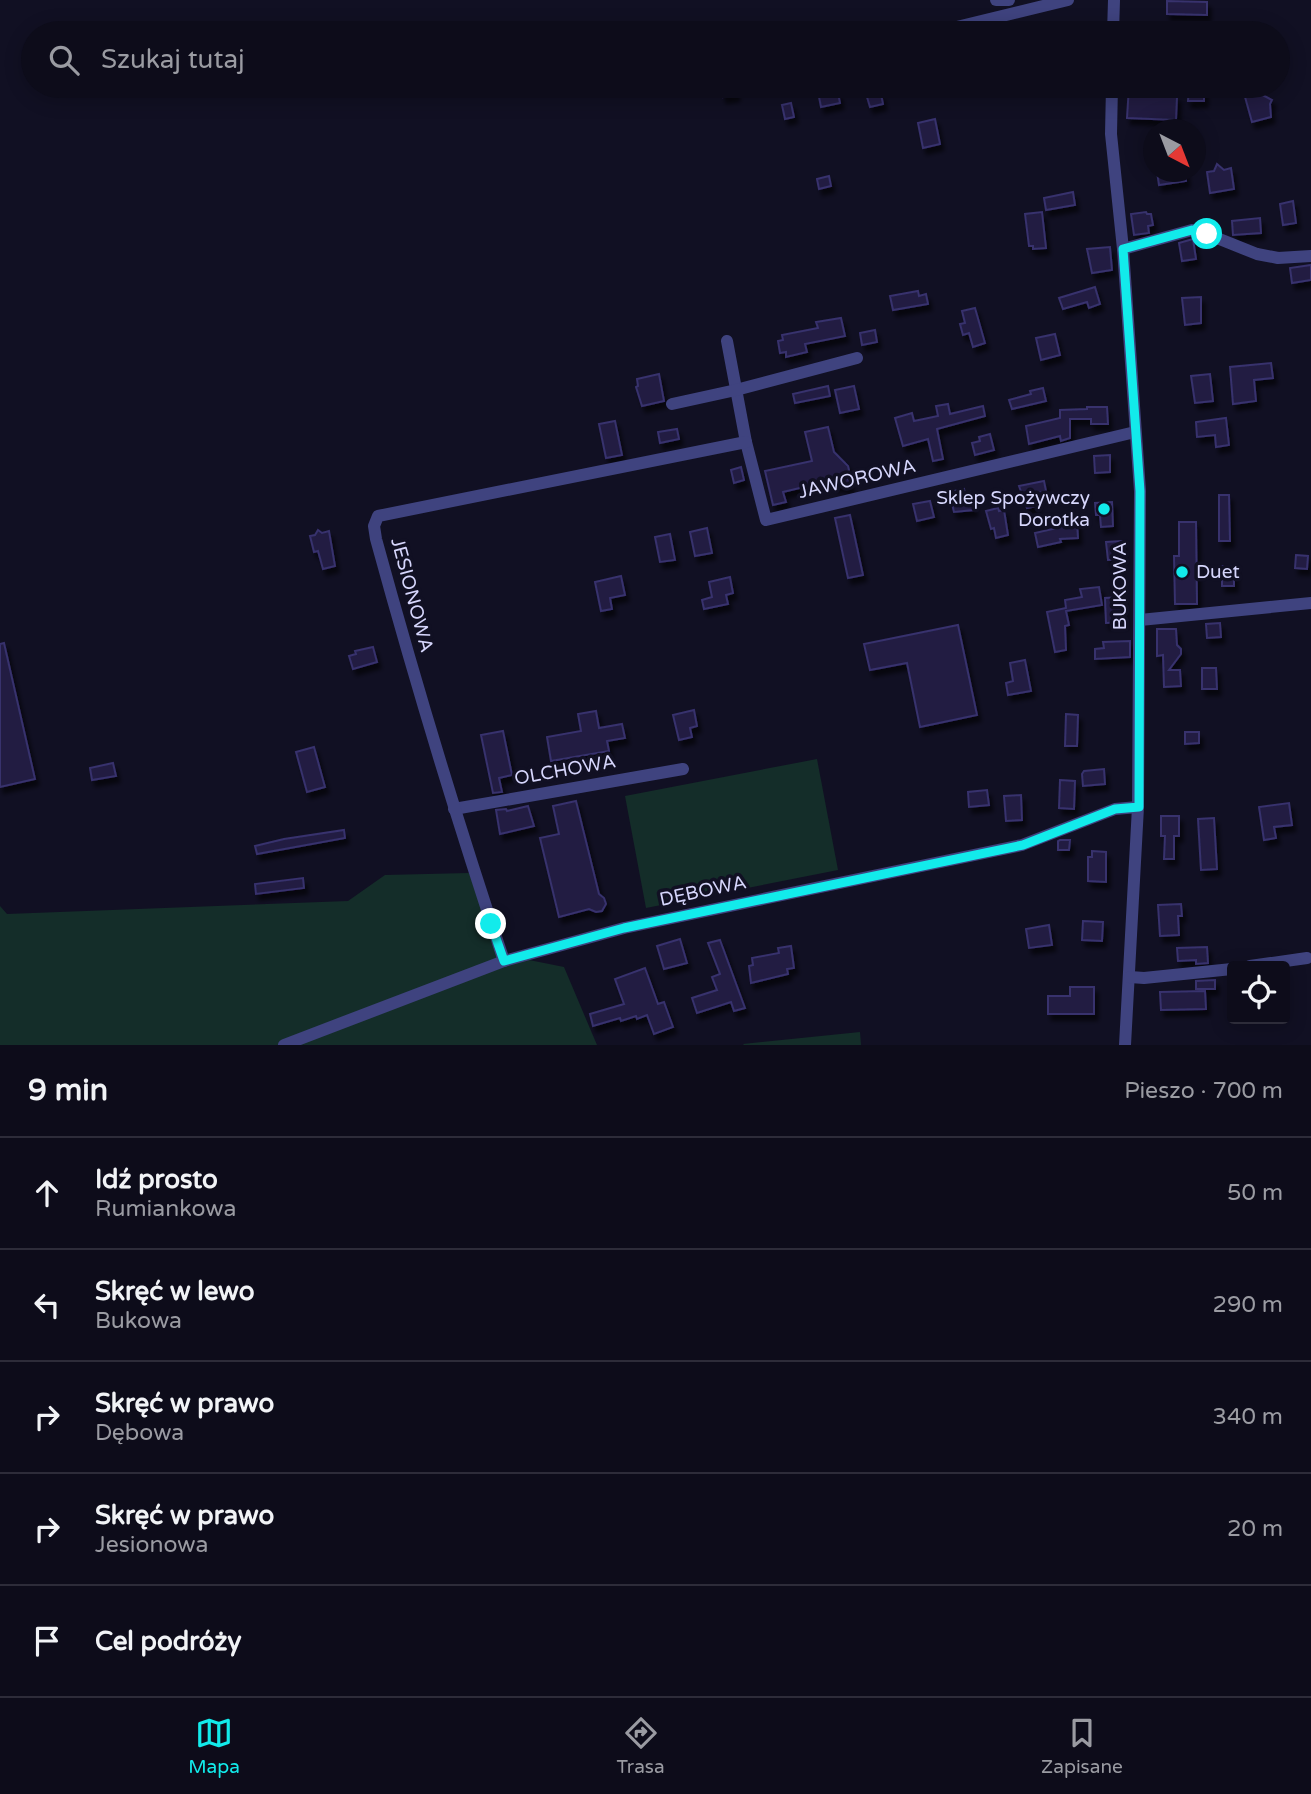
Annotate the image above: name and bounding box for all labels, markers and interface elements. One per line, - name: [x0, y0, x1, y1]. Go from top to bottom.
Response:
- search box: [21, 21, 1290, 98]
- icon: search: [45, 41, 83, 79]
- text: Szukaj tutaj: [101, 44, 245, 75]
- north arrow: [1143, 119, 1206, 182]
- route start: [1191, 218, 1222, 249]
- street label: JAWOROWA: [796, 455, 918, 503]
- place label: Sklep Spożywczy Dorotka: [936, 487, 1090, 531]
- marker: Sklep Spożywczy Dorotka: [1096, 501, 1112, 517]
- street label: JESIONOWA: [386, 535, 438, 655]
- street label: BUKOWA: [1109, 542, 1131, 630]
- place label: Duet: [1196, 561, 1240, 583]
- marker: Duet: [1174, 564, 1190, 580]
- street label: OLCHOWA: [513, 750, 617, 790]
- street label: DĘBOWA: [657, 871, 749, 911]
- route end: [475, 908, 506, 939]
- map controls: [1227, 961, 1290, 1024]
- button: locate: [1227, 961, 1290, 1024]
- text: 9 min: [28, 1072, 108, 1109]
- text: Pieszo · 700 m: [1124, 1077, 1283, 1105]
- text: Idź prosto: [95, 1164, 218, 1195]
- icon: ahead: [28, 1174, 66, 1212]
- text: 50 m: [1227, 1179, 1283, 1207]
- text: Rumiankowa: [95, 1195, 236, 1223]
- text: Skręć w lewo: [95, 1276, 255, 1307]
- icon: left: [28, 1286, 66, 1324]
- text: 290 m: [1213, 1291, 1283, 1319]
- text: Bukowa: [95, 1307, 182, 1335]
- text: Skręć w prawo: [95, 1388, 274, 1419]
- icon: right: [28, 1398, 66, 1436]
- text: 340 m: [1213, 1403, 1283, 1431]
- text: Dębowa: [95, 1419, 184, 1447]
- text: Skręć w prawo: [95, 1500, 274, 1531]
- icon: right: [28, 1510, 66, 1548]
- text: 20 m: [1227, 1515, 1283, 1543]
- text: Jesionowa: [95, 1531, 208, 1559]
- icon: arrive: [28, 1622, 66, 1660]
- text: Cel podróży: [95, 1626, 242, 1657]
- tab: Mapa: [188, 1714, 240, 1778]
- tab: Trasa: [616, 1714, 665, 1778]
- tab: Zapisane: [1041, 1714, 1123, 1778]

